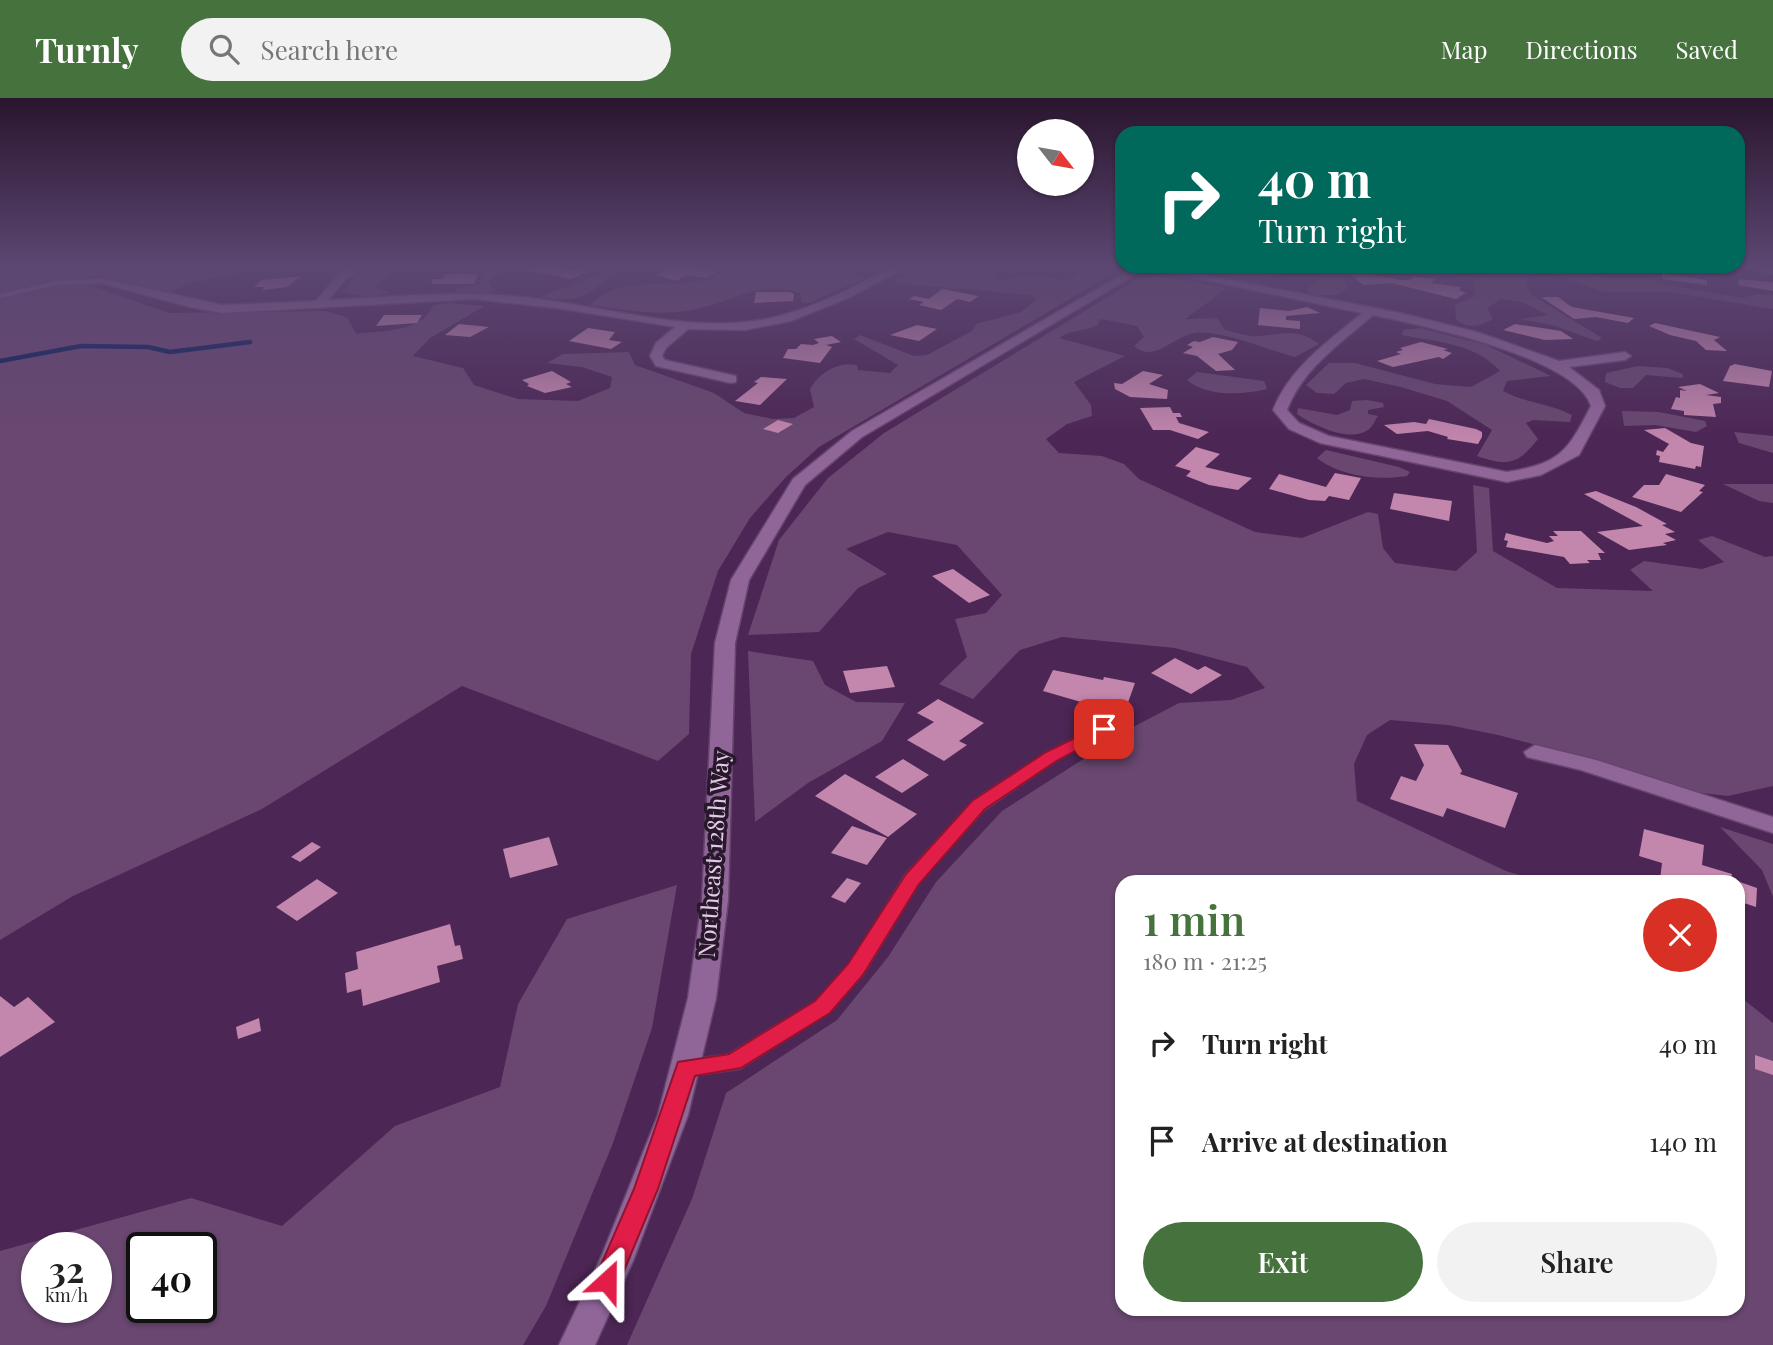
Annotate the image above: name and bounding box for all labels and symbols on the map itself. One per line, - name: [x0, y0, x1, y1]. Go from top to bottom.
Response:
- north arrow: [1017, 119, 1094, 196]
- pin: [1074, 699, 1134, 759]
- street label: Northeast 128th Way: [690, 749, 735, 959]
- speed limit sign: 40: [126, 1232, 217, 1323]
- position arrow: [570, 1244, 644, 1318]

